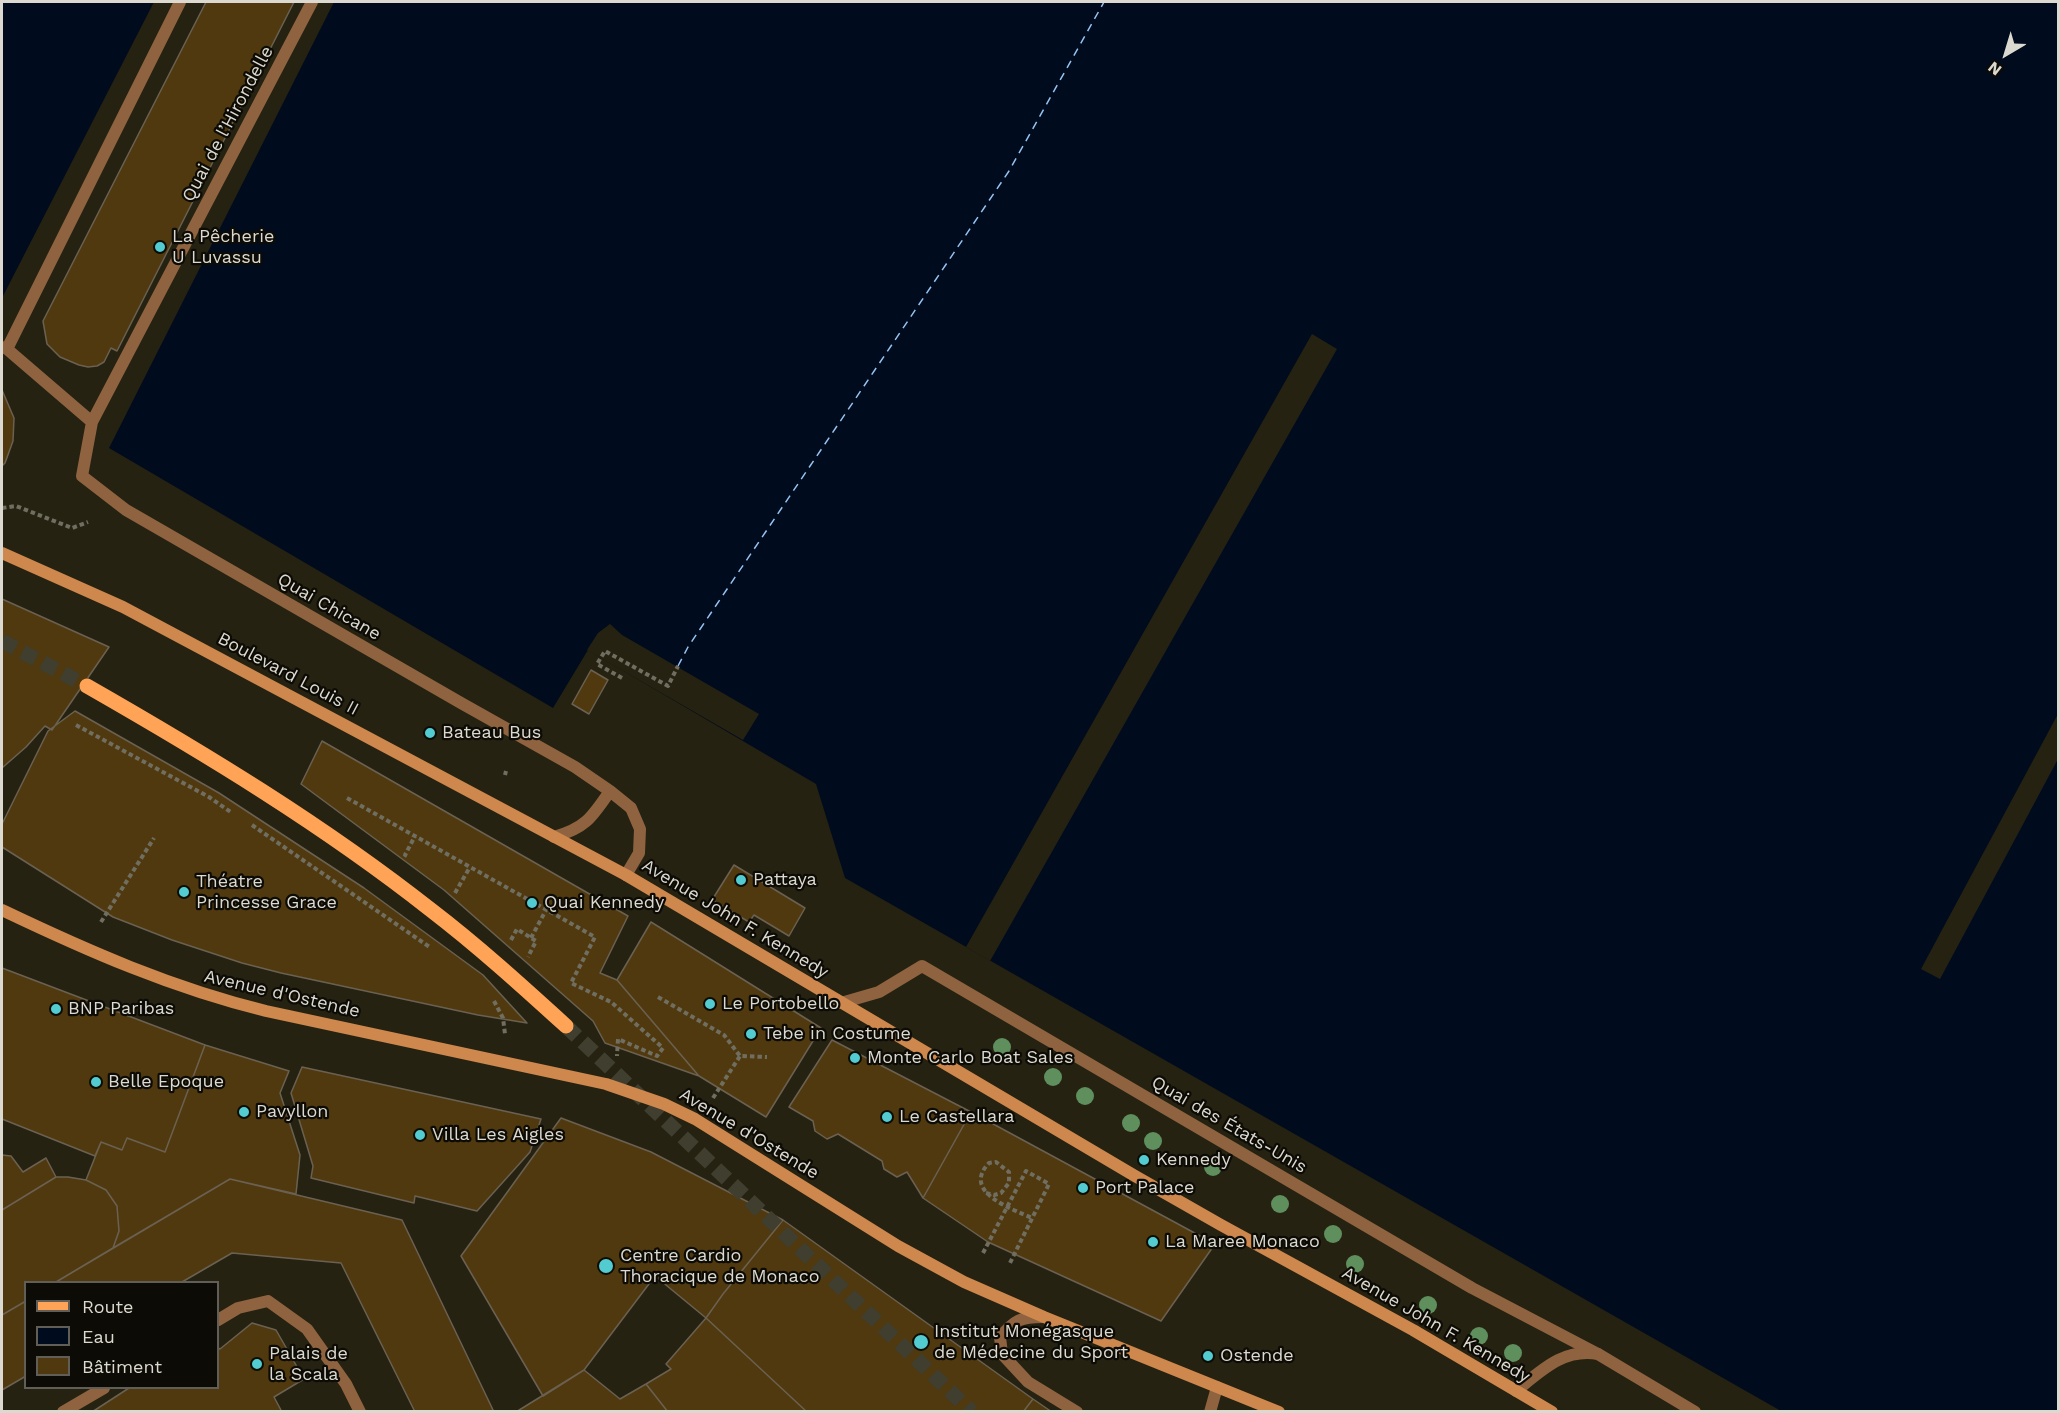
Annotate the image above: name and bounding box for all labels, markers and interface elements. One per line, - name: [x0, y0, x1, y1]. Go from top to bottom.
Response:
- north arrow: [1976, 24, 2036, 84]
- street label: Quai de l’Hirondelle: [178, 43, 278, 205]
- text: N: [1984, 57, 2005, 80]
- place label: La Pêcherie U Luvassu: [172, 226, 274, 268]
- marker: La Pêcherie U Luvassu: [153, 240, 167, 254]
- street label: Quai Chicane: [273, 569, 385, 645]
- street label: Boulevard Louis II: [214, 628, 362, 720]
- place label: Bateau Bus: [442, 722, 541, 744]
- marker: Bateau Bus: [423, 726, 437, 740]
- street label: Avenue John F. Kennedy: [638, 855, 832, 983]
- place label: Pattaya: [753, 869, 817, 891]
- place label: Théatre Princesse Grace: [196, 871, 337, 914]
- marker: Pattaya: [734, 873, 748, 887]
- marker: Théatre Princesse Grace: [177, 885, 191, 899]
- place label: Quai Kennedy: [544, 892, 664, 914]
- marker: Quai Kennedy: [525, 896, 539, 910]
- street label: Avenue d'Ostende: [202, 966, 362, 1022]
- place label: Le Portobello: [722, 993, 839, 1015]
- marker: Le Portobello: [703, 997, 717, 1011]
- place label: BNP Paribas: [68, 998, 174, 1020]
- marker: BNP Paribas: [49, 1002, 63, 1016]
- place label: Tebe in Costume: [763, 1023, 911, 1045]
- marker: Tebe in Costume: [744, 1027, 758, 1041]
- place label: Monte Carlo Boat Sales: [867, 1047, 1073, 1069]
- marker: Monte Carlo Boat Sales: [848, 1051, 862, 1065]
- place label: Belle Epoque: [108, 1071, 224, 1093]
- street label: Quai des États-Unis: [1147, 1072, 1311, 1178]
- marker: Belle Epoque: [89, 1075, 103, 1089]
- street label: Avenue d'Ostende: [675, 1084, 823, 1184]
- place label: Pavyllon: [256, 1101, 328, 1123]
- marker: Pavyllon: [237, 1105, 251, 1119]
- place label: Le Castellara: [899, 1106, 1014, 1128]
- marker: Le Castellara: [880, 1110, 894, 1124]
- place label: Villa Les Aigles: [432, 1124, 564, 1146]
- marker: Villa Les Aigles: [413, 1128, 427, 1142]
- place label: Kennedy: [1156, 1149, 1231, 1171]
- marker: Kennedy: [1137, 1153, 1151, 1167]
- place label: Port Palace: [1095, 1177, 1194, 1199]
- marker: Port Palace: [1076, 1181, 1090, 1195]
- place label: La Maree Monaco: [1165, 1231, 1320, 1253]
- marker: La Maree Monaco: [1146, 1235, 1160, 1249]
- place label: Centre Cardio Thoracique de Monaco: [620, 1245, 820, 1288]
- marker: Centre Cardio Thoracique de Monaco: [597, 1257, 615, 1275]
- street label: Avenue John F. Kennedy: [1338, 1262, 1534, 1388]
- legend: [24, 1281, 219, 1389]
- text: Route: [82, 1296, 134, 1317]
- place label: Institut Monégasque de Médecine du Sport: [934, 1321, 1128, 1364]
- text: Eau: [82, 1326, 115, 1347]
- marker: Institut Monégasque de Médecine du Sport: [912, 1333, 930, 1351]
- place label: Palais de la Scala: [269, 1343, 348, 1386]
- place label: Ostende: [1220, 1345, 1294, 1367]
- marker: Ostende: [1201, 1349, 1215, 1363]
- text: Bâtiment: [82, 1356, 162, 1377]
- marker: Palais de la Scala: [250, 1357, 264, 1371]

